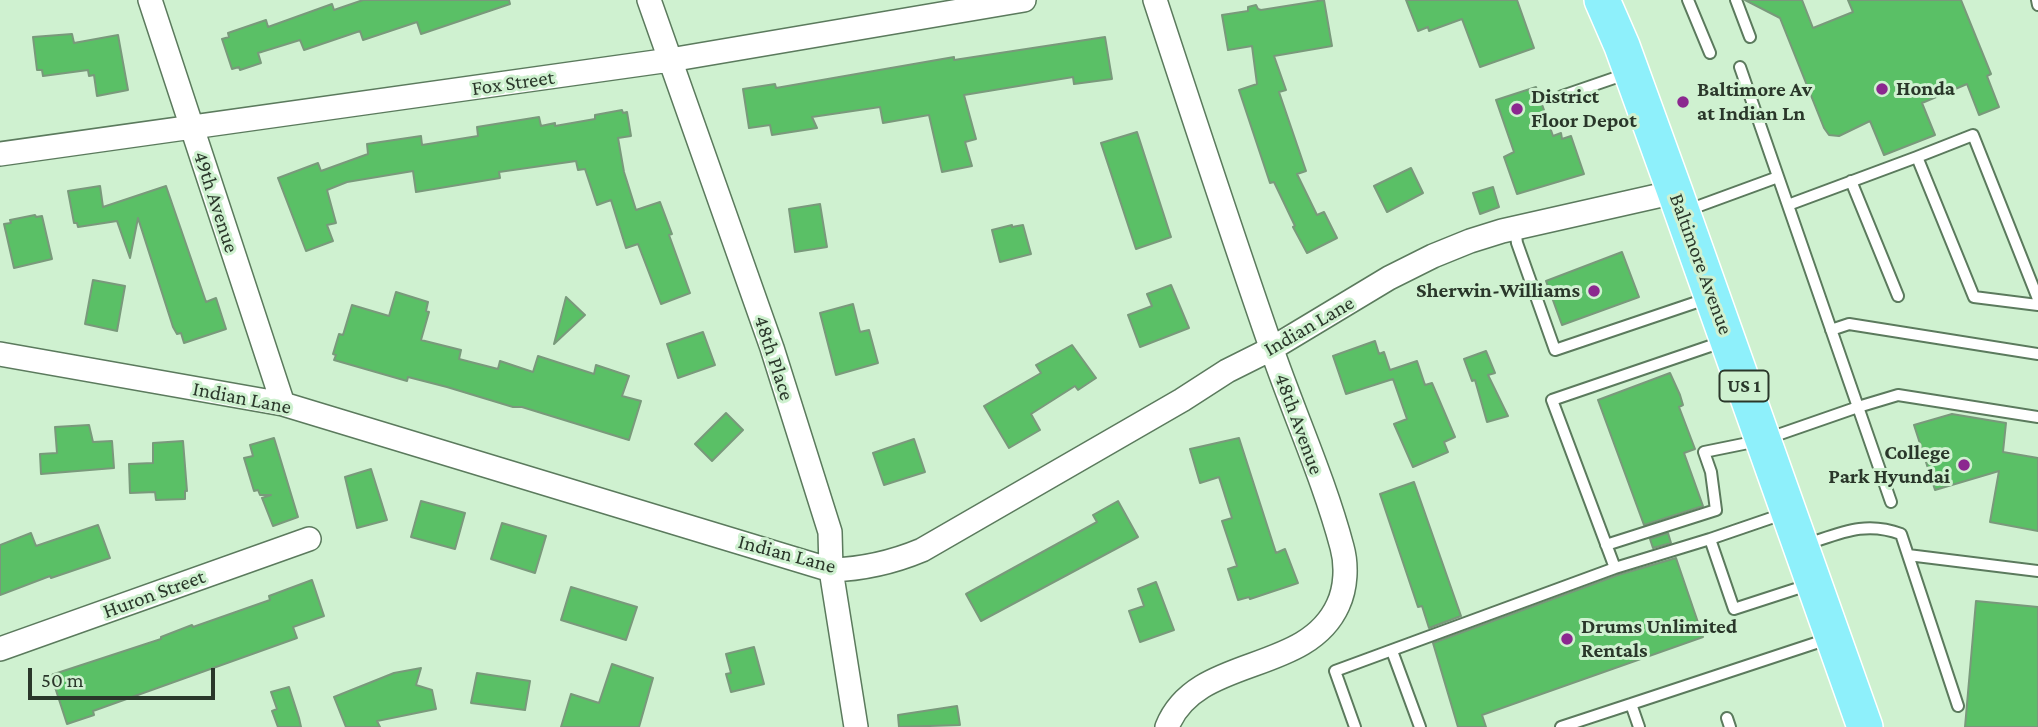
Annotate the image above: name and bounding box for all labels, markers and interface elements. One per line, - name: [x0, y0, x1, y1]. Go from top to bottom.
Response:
- street label: Fox Street: [470, 65, 556, 101]
- place label: Honda: [1896, 76, 1955, 102]
- place label: Baltimore Av at Indian Ln: [1697, 77, 1812, 127]
- marker: Honda: [1874, 81, 1890, 97]
- place label: District Floor Depot: [1531, 84, 1637, 134]
- marker: Baltimore Av at Indian Ln: [1675, 94, 1691, 110]
- marker: District Floor Depot: [1509, 101, 1525, 117]
- street label: 49th Avenue: [188, 148, 244, 256]
- street label: Baltimore Avenue: [1664, 190, 1738, 338]
- place label: Sherwin-Williams: [1416, 278, 1580, 304]
- marker: Sherwin-Williams: [1586, 283, 1602, 299]
- street label: Indian Lane: [1259, 290, 1359, 362]
- street label: 48th Place: [748, 312, 800, 404]
- street label: 48th Avenue: [1269, 370, 1329, 478]
- road number: US 1: [1720, 370, 1768, 402]
- street label: Indian Lane: [191, 376, 293, 420]
- place label: College Park Hyundai: [1828, 440, 1950, 490]
- marker: College Park Hyundai: [1956, 457, 1972, 473]
- street label: Indian Lane: [736, 529, 838, 579]
- street label: Huron Street: [100, 564, 208, 624]
- place label: Drums Unlimited Rentals: [1581, 614, 1737, 664]
- marker: Drums Unlimited Rentals: [1559, 631, 1575, 647]
- scale bar: [32, 654, 219, 698]
- text: 50 m: [41, 668, 84, 692]

